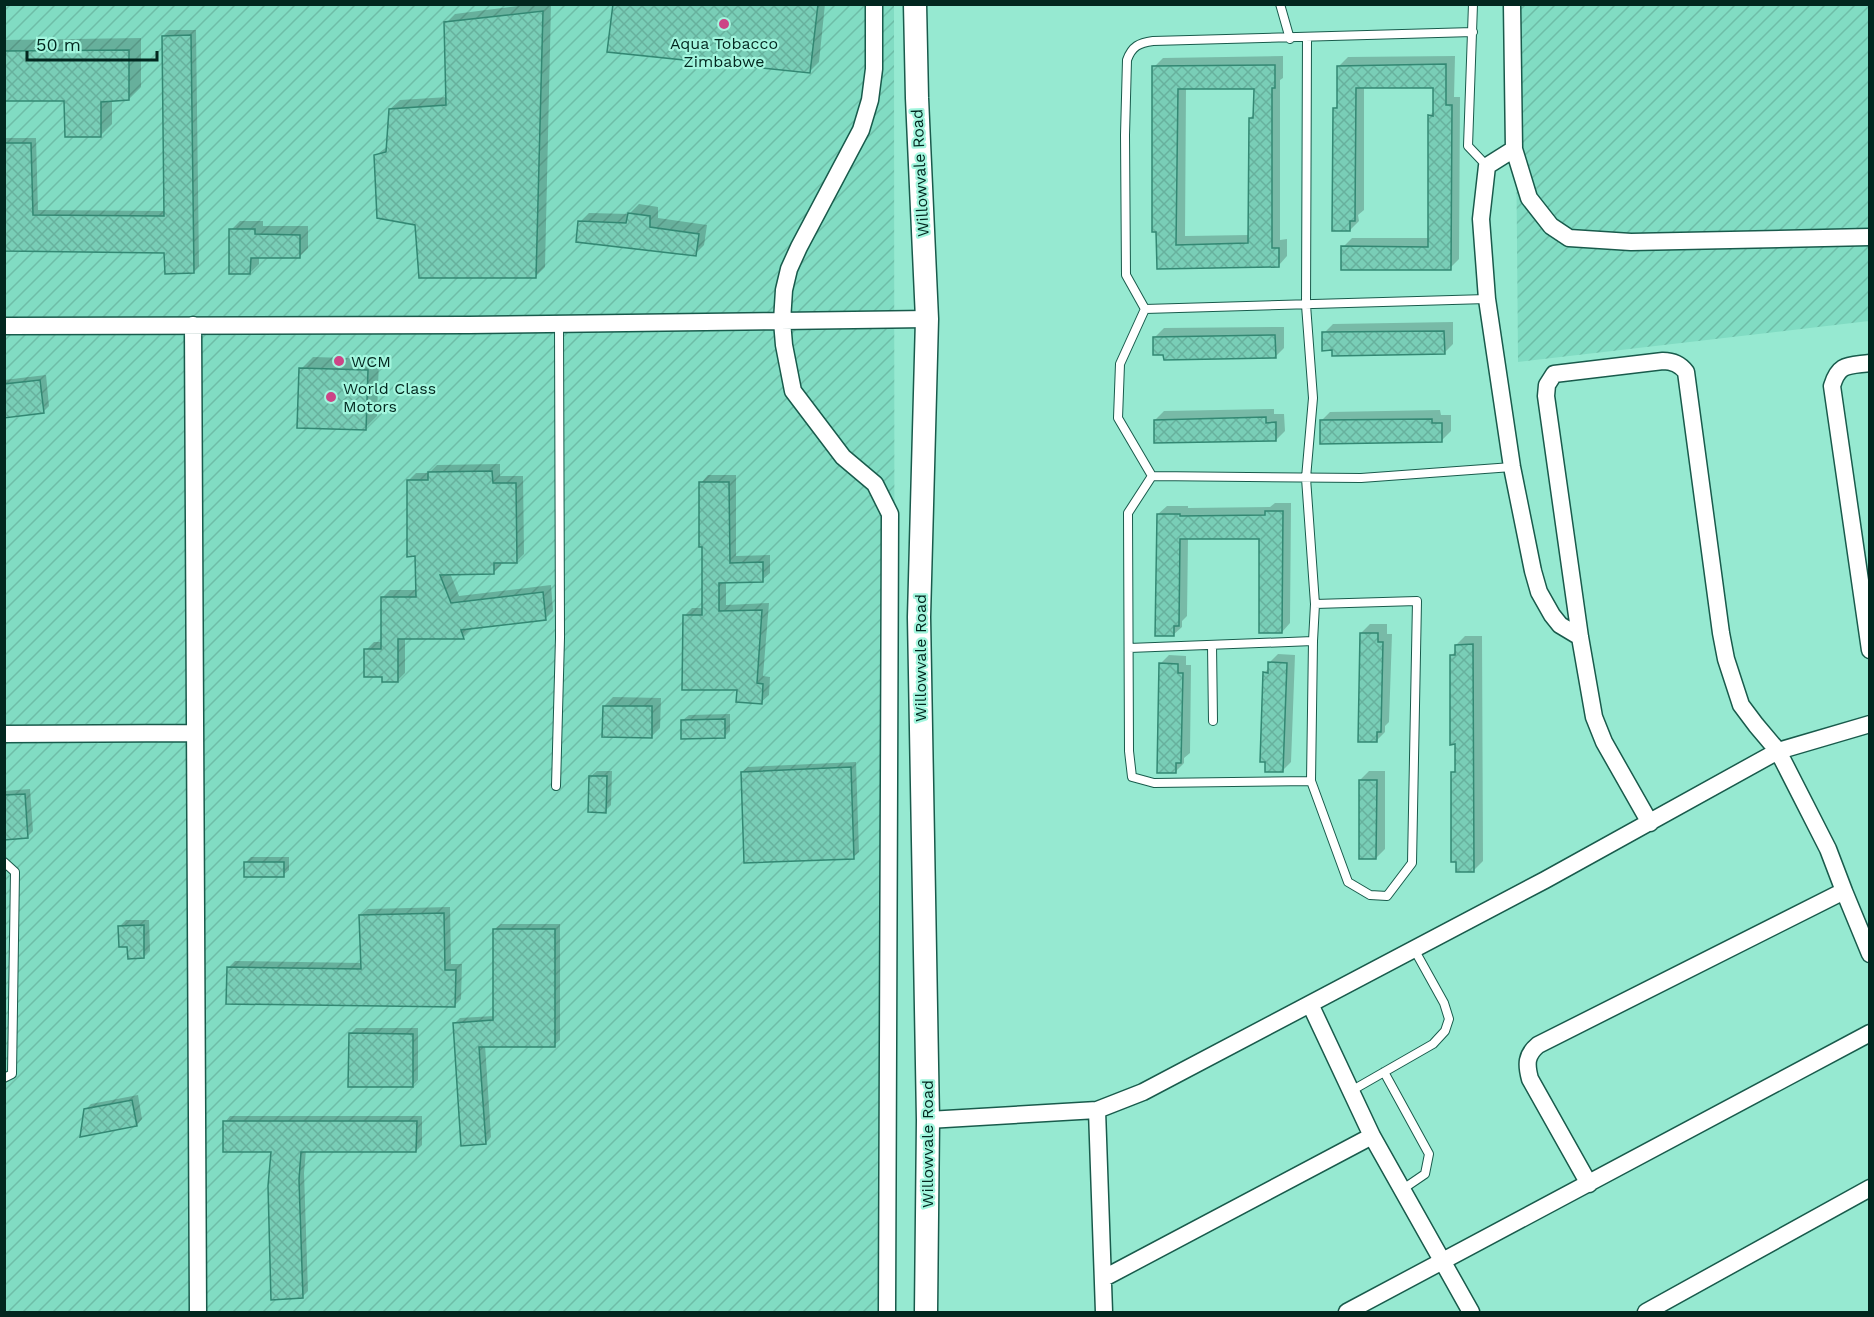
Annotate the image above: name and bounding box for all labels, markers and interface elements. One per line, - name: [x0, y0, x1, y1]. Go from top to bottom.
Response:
- marker: Aqua Tobacco Zimbabwe: [717, 17, 731, 31]
- scale bar: [27, 24, 158, 62]
- text: 50 m: [36, 34, 81, 55]
- place label: Aqua Tobacco Zimbabwe: [670, 34, 778, 71]
- street label: Willowvale Road: [907, 109, 933, 237]
- place label: WCM: [351, 352, 391, 371]
- marker: WCM: [332, 354, 346, 368]
- place label: World Class Motors: [343, 379, 436, 416]
- marker: World Class Motors: [324, 390, 338, 404]
- street label: Willowvale Road: [911, 594, 930, 722]
- street label: Willowvale Road: [918, 1080, 937, 1208]

